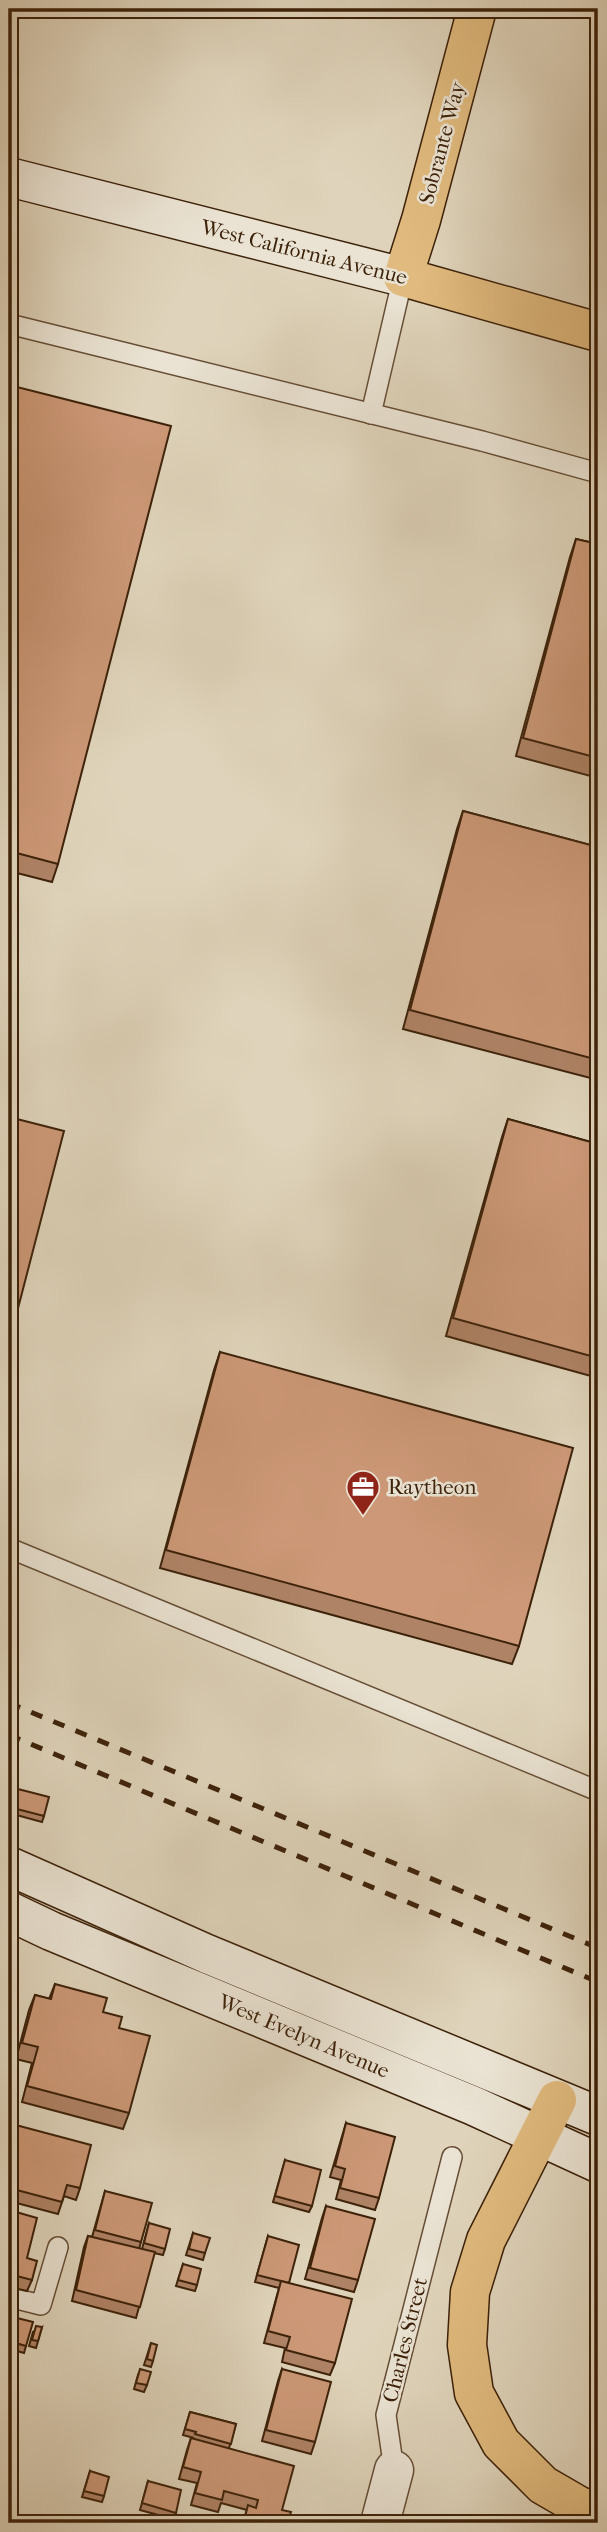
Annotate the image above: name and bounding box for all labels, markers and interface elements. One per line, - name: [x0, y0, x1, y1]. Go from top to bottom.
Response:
- street label: Sobrante Way: [414, 79, 470, 207]
- street label: West California Avenue: [197, 215, 410, 289]
- office icon: Raytheon: [344, 1468, 382, 1517]
- place label: Raytheon: [388, 1475, 476, 1499]
- street label: West Evelyn Avenue: [214, 1989, 393, 2083]
- street label: Charles Street: [378, 2274, 432, 2405]

